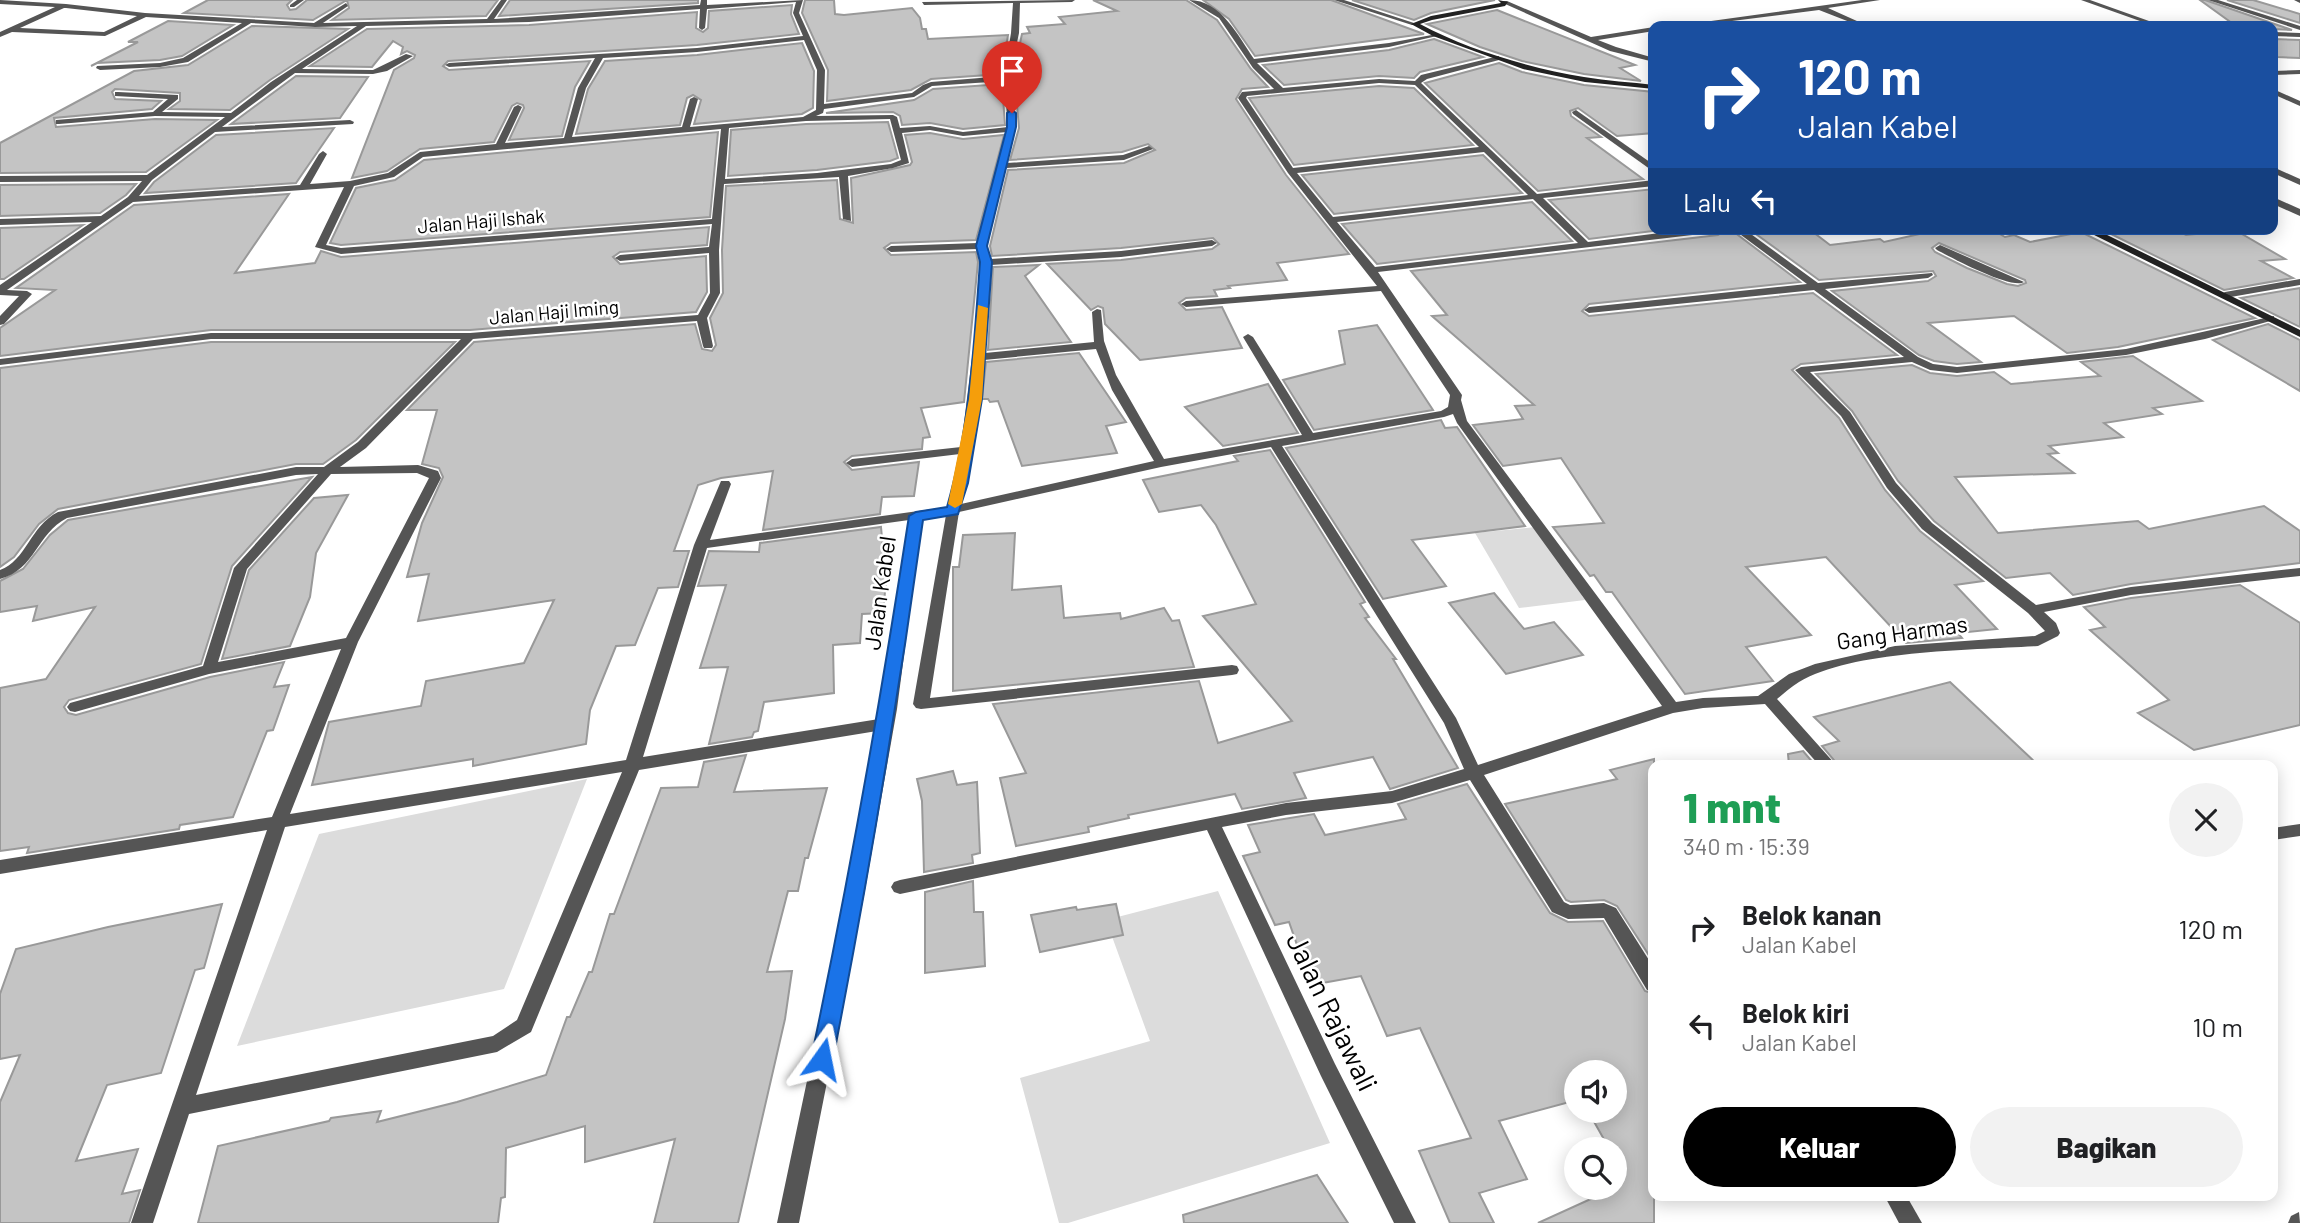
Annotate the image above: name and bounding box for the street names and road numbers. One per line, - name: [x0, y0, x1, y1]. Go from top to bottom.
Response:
- street label: Jalan Haji Ishak: [416, 203, 546, 238]
- street label: Jalan Haji Iming: [488, 294, 620, 329]
- street label: Jalan Kabel: [857, 534, 901, 652]
- street label: Gang Harmas: [1835, 609, 1969, 655]
- street label: Jalan Rajawali: [1280, 927, 1386, 1096]

